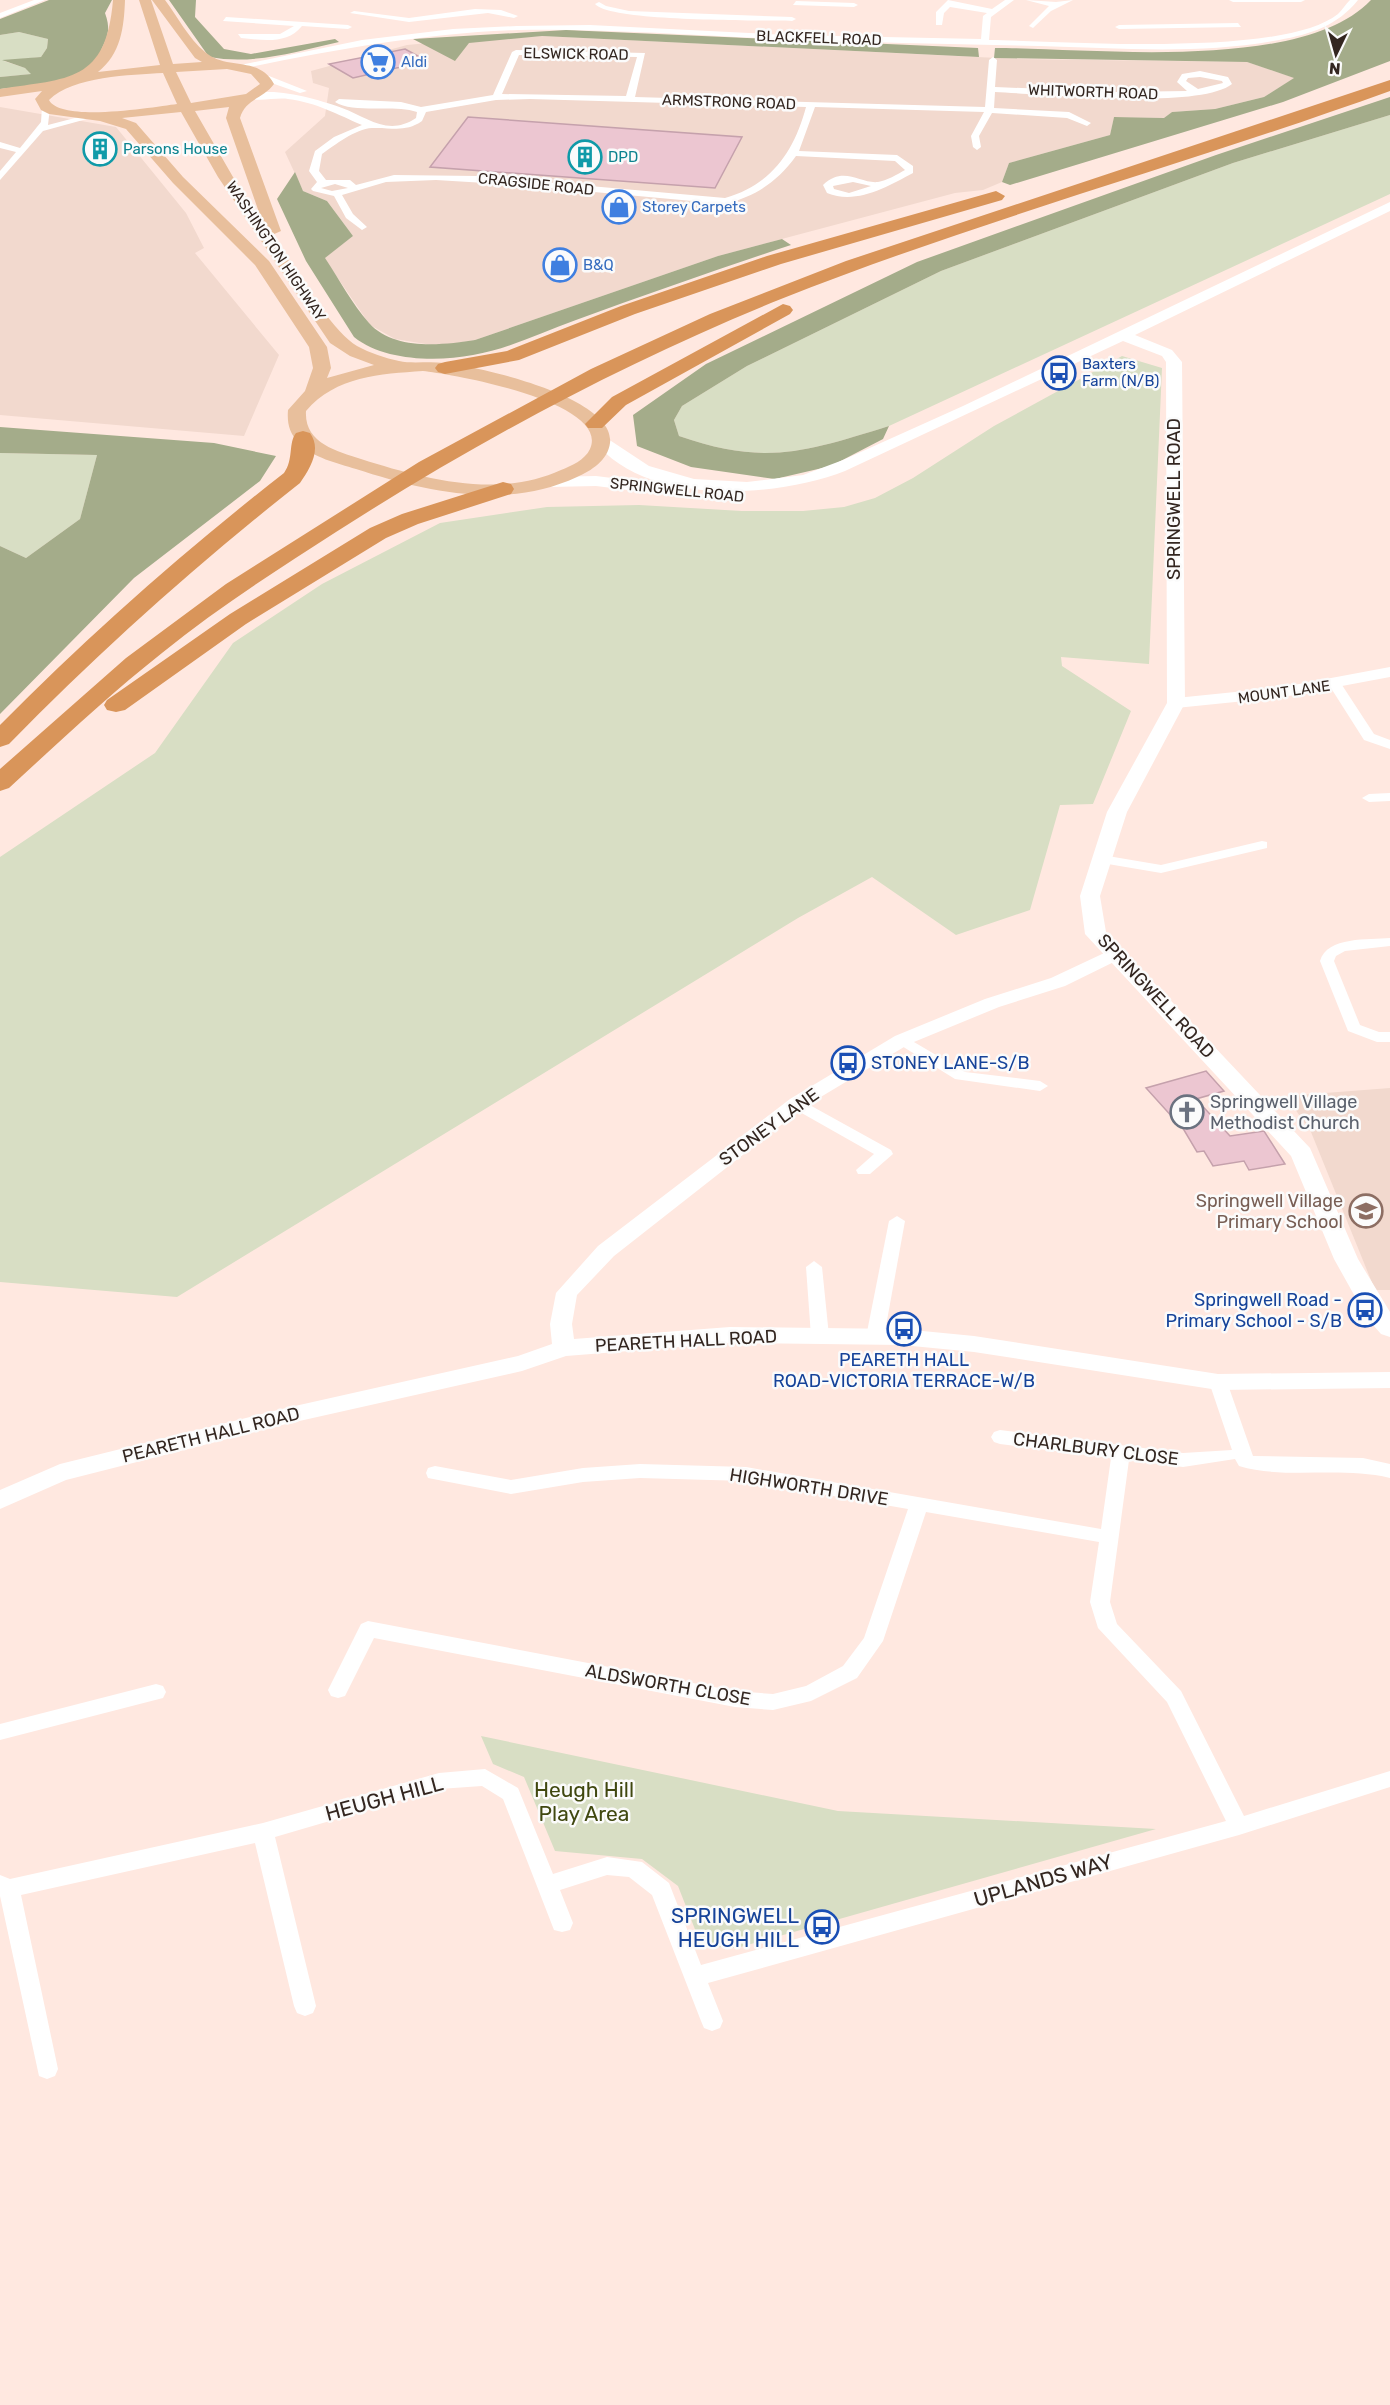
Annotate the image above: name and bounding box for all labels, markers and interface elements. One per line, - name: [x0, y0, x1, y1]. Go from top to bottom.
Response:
- north arrow: [1306, 24, 1366, 84]
- street label: BLACKFELL ROAD: [756, 27, 882, 49]
- supermarket icon: Aldi: [360, 44, 396, 80]
- street label: ELSWICK ROAD: [523, 44, 629, 64]
- place label: Aldi: [401, 53, 427, 71]
- text: N: [1328, 58, 1341, 78]
- street label: WHITWORTH ROAD: [1027, 81, 1159, 103]
- street label: ARMSTRONG ROAD: [662, 91, 796, 113]
- building icon: Parsons House: [82, 131, 118, 167]
- building icon: DPD: [567, 139, 603, 175]
- place label: Parsons House: [123, 140, 228, 158]
- place label: DPD: [608, 148, 638, 166]
- street label: CRAGSIDE ROAD: [477, 169, 595, 199]
- street label: WASHINGTON HIGHWAY: [222, 178, 330, 325]
- shop icon: Storey Carpets: [601, 189, 637, 225]
- place label: Storey Carpets: [642, 198, 746, 216]
- shop icon: B&Q: [542, 247, 578, 283]
- place label: B&Q: [583, 256, 614, 274]
- bus stop icon: Baxters Farm (N/B): [1041, 355, 1077, 391]
- place label: Baxters Farm (N/B): [1082, 355, 1159, 390]
- street label: SPRINGWELL ROAD: [1163, 418, 1185, 580]
- street label: SPRINGWELL ROAD: [609, 474, 745, 506]
- street label: MOUNT LANE: [1237, 677, 1331, 707]
- street label: SPRINGWELL ROAD: [1093, 929, 1219, 1063]
- bus stop icon: STONEY LANE-S/B: [830, 1045, 866, 1081]
- place label: STONEY LANE-S/B: [871, 1052, 1030, 1074]
- street label: STONEY LANE: [715, 1083, 823, 1171]
- place label: Springwell Village Methodist Church: [1210, 1091, 1360, 1134]
- church icon: Springwell Village Methodist Church: [1169, 1094, 1205, 1130]
- place label: Springwell Village Primary School: [1196, 1190, 1343, 1233]
- school or university icon: Springwell Village Primary School: [1348, 1193, 1384, 1229]
- place label: Springwell Road - Primary School - S/B: [1165, 1289, 1342, 1332]
- bus stop icon: Springwell Road - Primary School - S/B: [1347, 1292, 1383, 1328]
- bus stop icon: PEARETH HALL ROAD-VICTORIA TERRACE-W/B: [886, 1311, 922, 1347]
- street label: PEARETH HALL ROAD: [594, 1325, 778, 1357]
- place label: PEARETH HALL ROAD-VICTORIA TERRACE-W/B: [773, 1349, 1035, 1392]
- street label: PEARETH HALL ROAD: [120, 1402, 302, 1468]
- street label: CHARLBURY CLOSE: [1012, 1428, 1180, 1470]
- street label: HIGHWORTH DRIVE: [728, 1464, 890, 1510]
- street label: ALDSWORTH CLOSE: [584, 1660, 752, 1710]
- street label: HEUGH HILL: [322, 1770, 446, 1826]
- park label: Heugh Hill Play Area: [534, 1777, 634, 1826]
- street label: UPLANDS WAY: [971, 1848, 1115, 1912]
- place label: SPRINGWELL HEUGH HILL: [671, 1903, 799, 1952]
- bus stop icon: SPRINGWELL HEUGH HILL: [804, 1909, 840, 1945]

